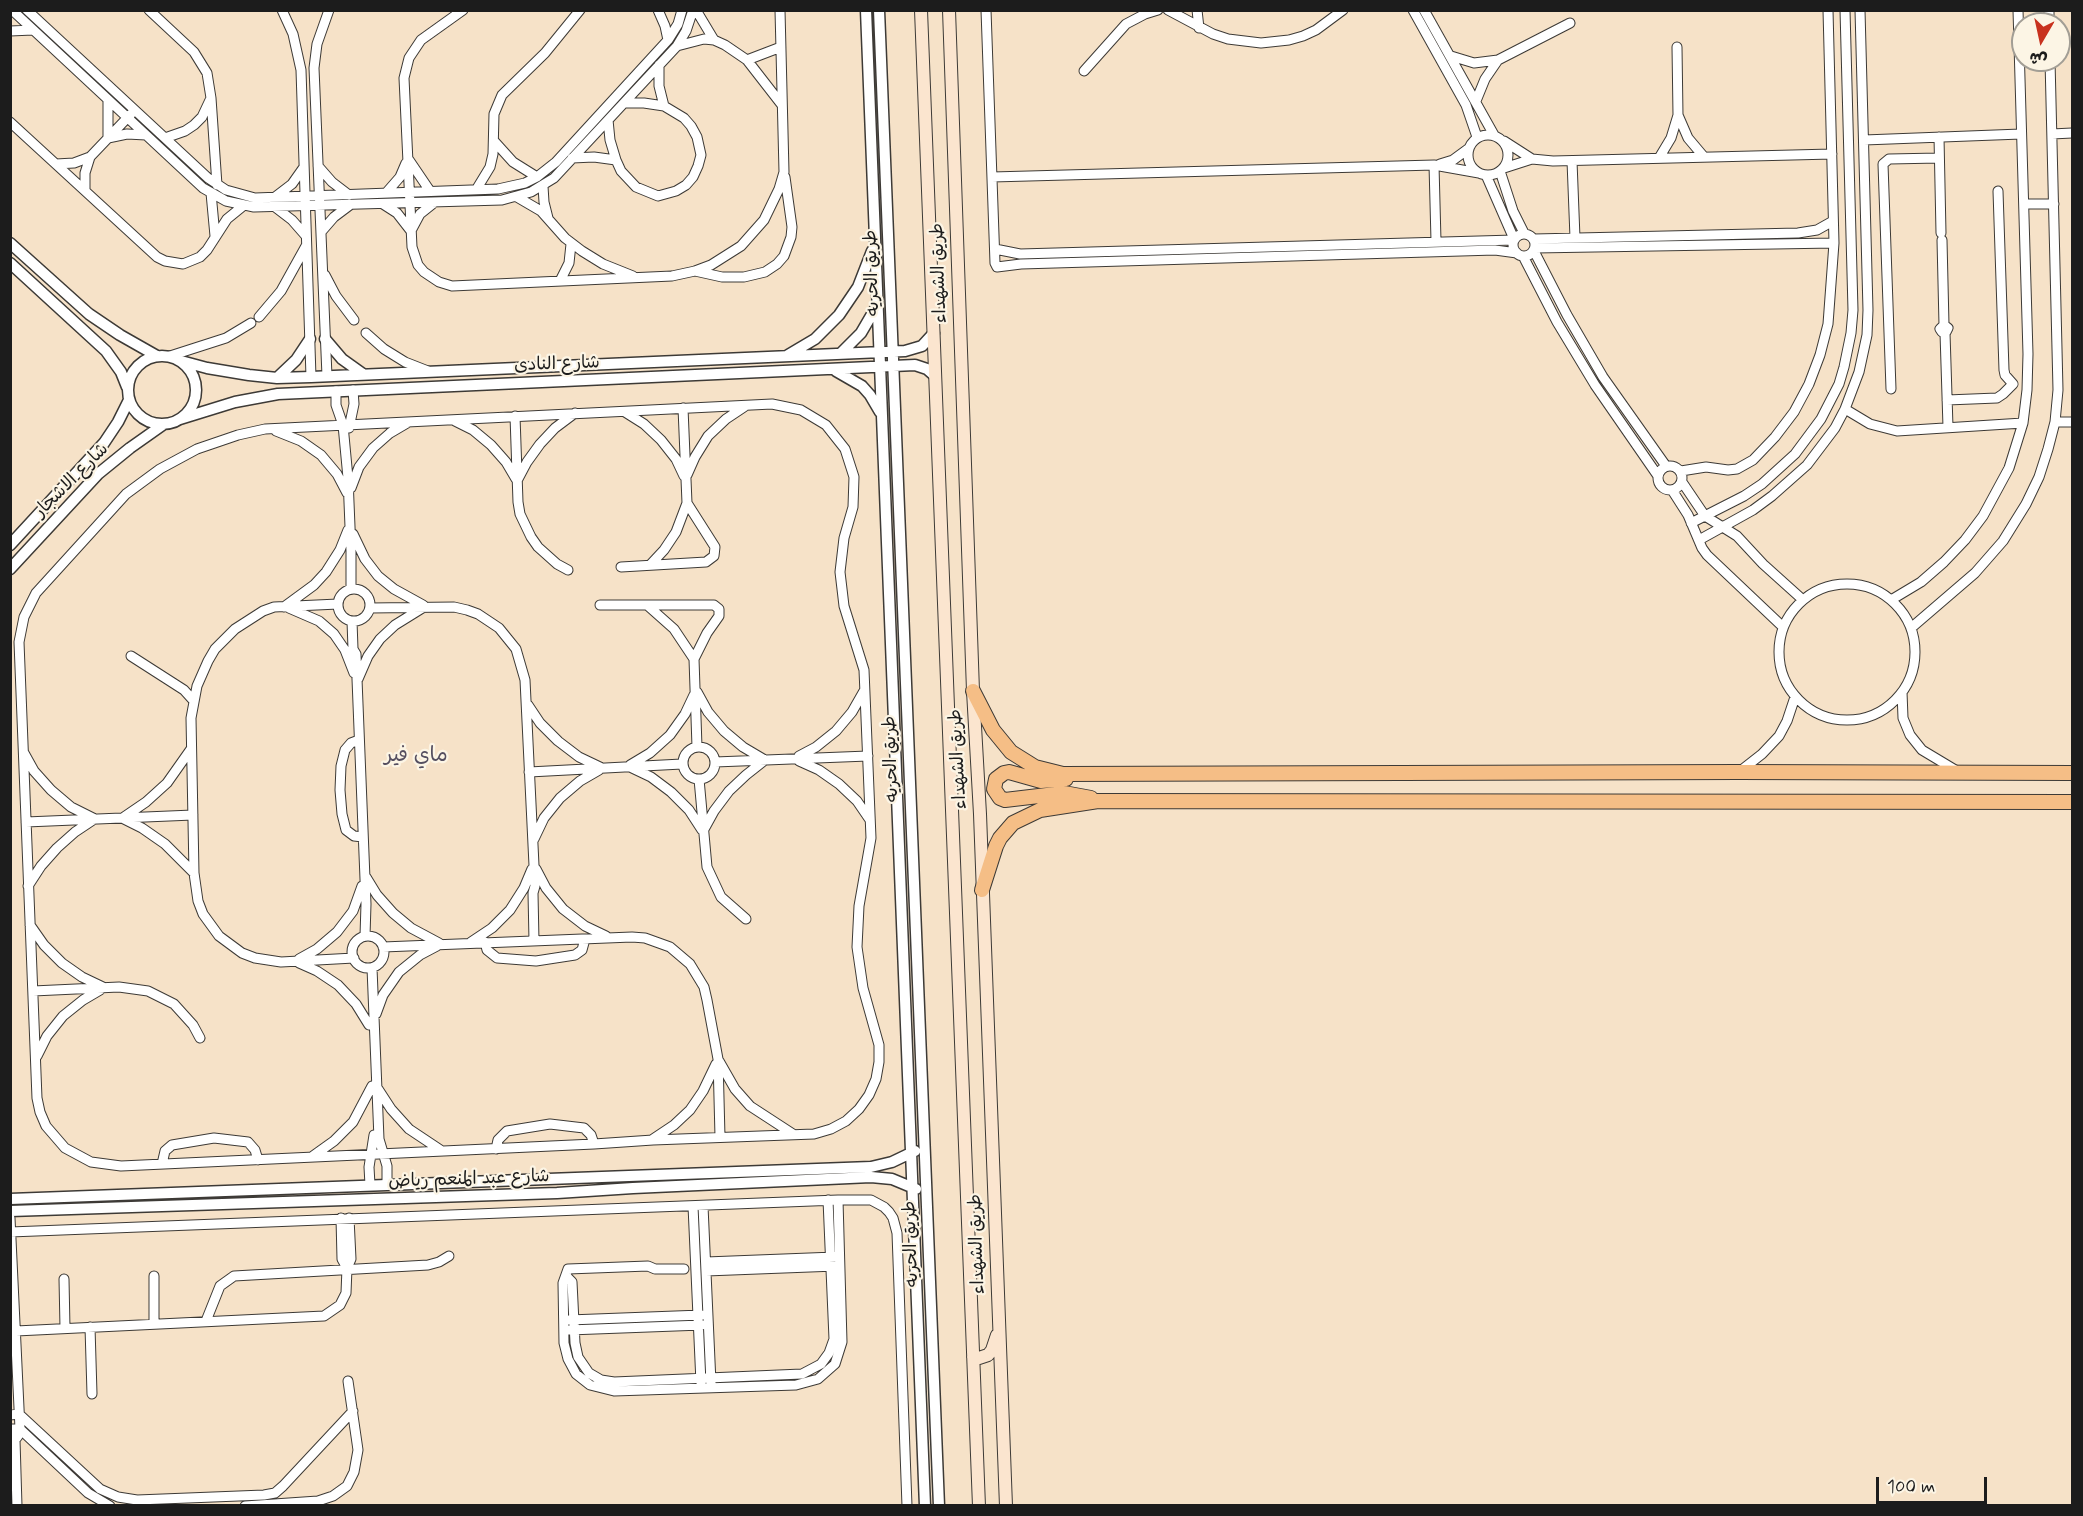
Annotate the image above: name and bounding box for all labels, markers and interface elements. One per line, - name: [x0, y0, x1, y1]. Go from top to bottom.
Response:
- north arrow: [2011, 12, 2071, 72]
- text: ش: [2028, 47, 2049, 70]
- street label: طريق الشهداء: [927, 223, 953, 323]
- street label: طريق الحريه: [861, 229, 885, 317]
- street label: شارع النادى: [514, 353, 600, 377]
- street label: شارع الاشجار: [30, 439, 114, 523]
- street label: طريق الشهداء: [946, 708, 972, 810]
- street label: طريق الحريه: [880, 715, 904, 803]
- district label: ماي فير: [384, 744, 448, 770]
- street label: شارع عبد المنعم رياض: [388, 1166, 550, 1194]
- street label: طريق الشهداء: [965, 1194, 991, 1294]
- street label: طريق الحريه: [900, 1200, 924, 1288]
- scale bar: [1879, 1465, 1990, 1503]
- text: 100 m: [1887, 1475, 1935, 1499]

